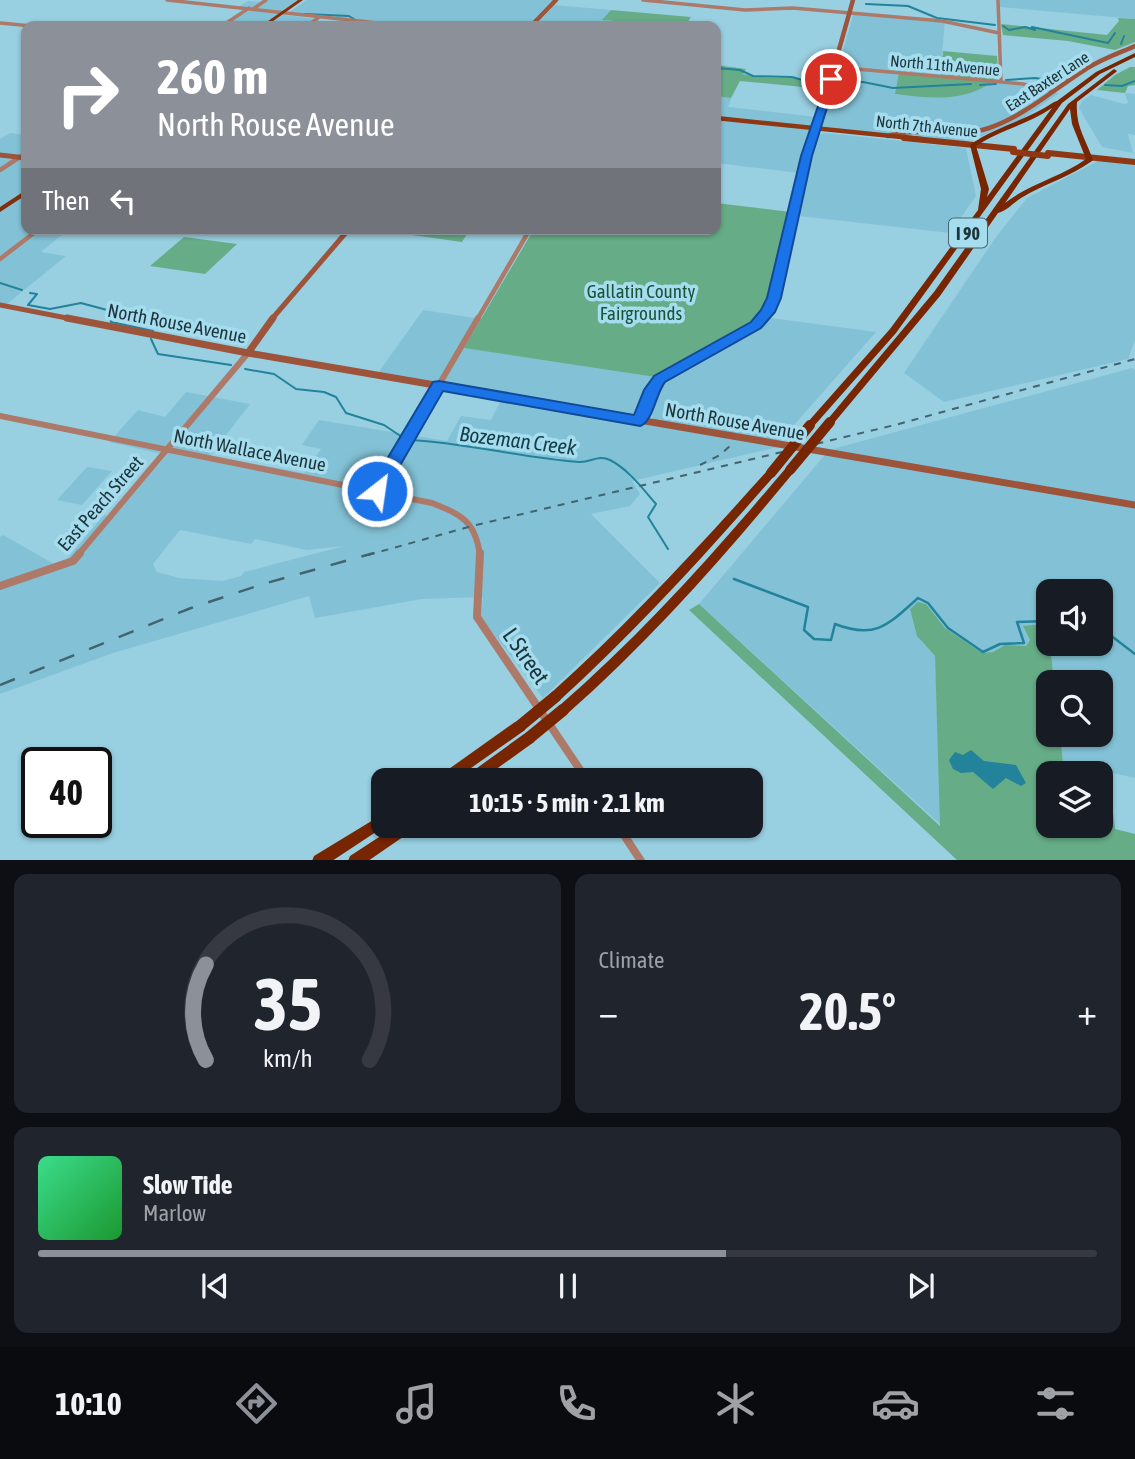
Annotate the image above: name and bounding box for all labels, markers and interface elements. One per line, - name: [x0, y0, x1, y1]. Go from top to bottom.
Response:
- street label: East Baxter Lane: [1002, 47, 1092, 115]
- text: 260 m: [157, 48, 268, 104]
- icon: right: [42, 49, 133, 140]
- pin: [801, 49, 861, 109]
- street label: North 11th Avenue: [889, 51, 1001, 79]
- icon: arrive: [812, 60, 850, 98]
- text: North Rouse Avenue: [157, 106, 394, 143]
- street label: North 7th Avenue: [875, 112, 979, 140]
- icon: left: [104, 182, 142, 220]
- text: Then: [42, 186, 90, 216]
- road number: I 90: [949, 218, 987, 247]
- park label: Gallatin County Fairgrounds: [587, 280, 695, 324]
- street label: North Rouse Avenue: [106, 299, 248, 347]
- street label: North Rouse Avenue: [664, 398, 806, 444]
- water label: Bozeman Creek: [458, 421, 578, 459]
- street label: North Wallace Avenue: [172, 424, 328, 476]
- street label: East Peach Street: [53, 451, 147, 555]
- position arrow: [340, 454, 414, 528]
- map controls: [1036, 579, 1113, 838]
- button: sound: [1036, 579, 1113, 656]
- street label: L Street: [497, 623, 555, 689]
- button: search: [1036, 670, 1113, 747]
- speed limit sign: 40: [21, 747, 112, 838]
- button: layers: [1036, 761, 1113, 838]
- text: 10:15 · 5 min · 2.1 km: [469, 788, 665, 818]
- text: Climate: [599, 947, 664, 973]
- text: 35: [253, 962, 321, 1045]
- text: 20.5°: [799, 981, 896, 1041]
- text: −: [599, 990, 618, 1033]
- text: +: [1077, 990, 1097, 1033]
- text: km/h: [262, 1043, 312, 1071]
- text: Slow Tide: [143, 1170, 233, 1200]
- text: Marlow: [143, 1200, 206, 1226]
- icon: previous: [196, 1267, 234, 1305]
- icon: pause: [549, 1267, 587, 1305]
- icon: next: [902, 1267, 940, 1305]
- icon: directions: [232, 1379, 281, 1428]
- icon: music: [392, 1379, 441, 1428]
- icon: phone: [552, 1379, 601, 1428]
- icon: climate: [711, 1379, 760, 1428]
- icon: car: [871, 1379, 920, 1428]
- icon: filters: [1031, 1379, 1080, 1428]
- text: 10:10: [55, 1385, 122, 1422]

